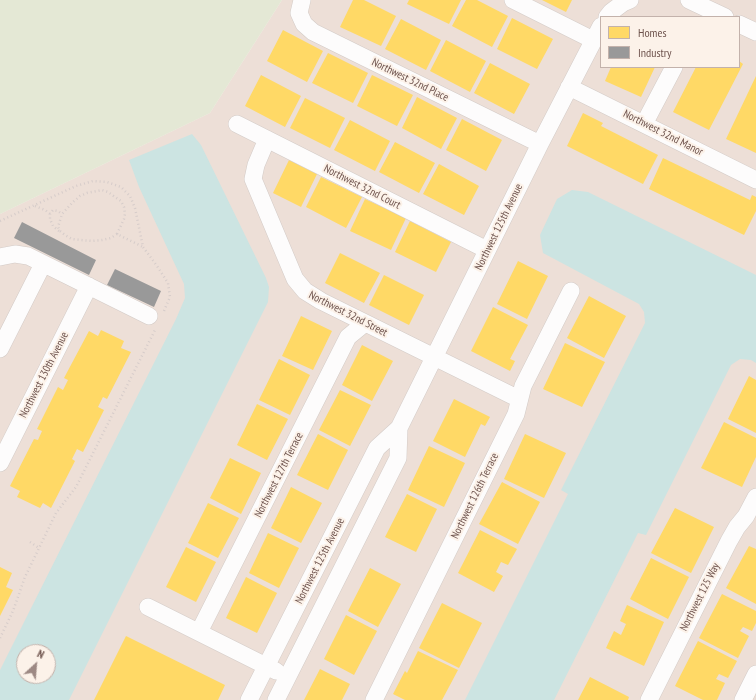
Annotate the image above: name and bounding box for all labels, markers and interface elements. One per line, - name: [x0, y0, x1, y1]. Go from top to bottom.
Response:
- legend: [600, 16, 740, 68]
- text: Homes: [638, 25, 666, 40]
- text: Industry: [638, 45, 672, 60]
- street label: Northwest 32nd Place: [369, 56, 451, 104]
- street label: Northwest 32nd Manor: [621, 107, 705, 159]
- street label: Northwest 32nd Court: [321, 162, 403, 212]
- street label: Northwest 125th Avenue: [472, 182, 526, 272]
- street label: Northwest 32nd Street: [307, 289, 389, 339]
- street label: Northwest 130th Avenue: [17, 330, 71, 420]
- street label: Northwest 127th Terrace: [252, 430, 306, 520]
- street label: Northwest 126th Terrace: [448, 451, 502, 541]
- street label: Northwest 125th Avenue: [293, 516, 347, 606]
- street label: Northwest 125 Way: [677, 561, 723, 633]
- north arrow: [16, 644, 56, 684]
- text: N: [35, 647, 47, 662]

